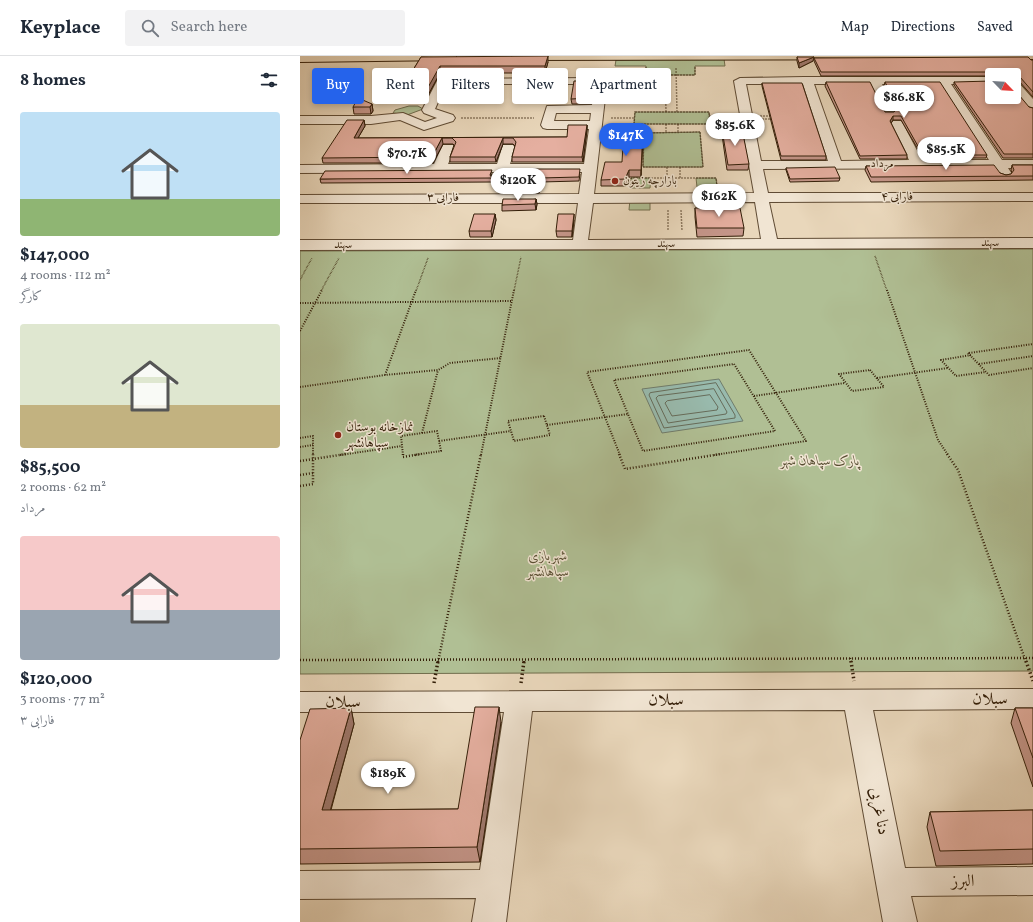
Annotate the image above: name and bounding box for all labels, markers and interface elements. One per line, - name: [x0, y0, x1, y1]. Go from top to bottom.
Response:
- search box: [125, 10, 405, 46]
- text: Keyplace: [20, 15, 101, 41]
- icon: search: [139, 17, 161, 39]
- text: Search here: [171, 17, 247, 38]
- text: Map: [841, 18, 869, 37]
- text: Directions: [891, 18, 955, 37]
- text: Saved: [977, 18, 1013, 37]
- chip: Buy: [312, 68, 364, 104]
- chip: Rent: [372, 68, 429, 104]
- chip: Filters: [437, 68, 504, 104]
- chip: New: [512, 68, 568, 104]
- chip: Apartment: [576, 68, 671, 104]
- north arrow: [985, 68, 1021, 104]
- map controls: [985, 68, 1021, 104]
- text: 8 homes: [20, 69, 86, 92]
- icon: filters: [258, 69, 280, 91]
- pin: $86.8K: [871, 85, 937, 119]
- text: $86.8K: [883, 89, 925, 107]
- pin: $85.6K: [702, 113, 768, 147]
- text: $85.6K: [715, 117, 755, 135]
- pin: $147K: [598, 123, 654, 157]
- text: $147K: [608, 127, 644, 145]
- pin: $85.5K: [913, 137, 979, 171]
- icon: home: [114, 138, 186, 210]
- pin: $70.7K: [374, 141, 440, 175]
- text: $85.5K: [926, 141, 966, 159]
- text: $70.7K: [387, 145, 427, 163]
- street label: مرداد: [870, 156, 894, 172]
- pin: $120K: [490, 168, 546, 202]
- text: $120K: [500, 172, 536, 190]
- place label: بازارچه زیتون: [623, 173, 677, 189]
- marker: بازارچه زیتون: [610, 176, 620, 186]
- pin: $162K: [691, 184, 747, 218]
- text: $162K: [701, 188, 737, 206]
- street label: فارابی ۴: [881, 189, 913, 205]
- street label: فارابی ۳: [427, 190, 459, 206]
- street label: سهند: [981, 235, 999, 251]
- street label: سهند: [657, 236, 675, 252]
- street label: سهند: [334, 237, 352, 253]
- text: $147,000: [20, 244, 90, 267]
- text: 4 rooms · 112 m²: [20, 267, 110, 285]
- text: کارگر: [20, 288, 42, 306]
- icon: home: [114, 350, 186, 422]
- place label: نمازخانه بوستان سپاهانشهر: [344, 418, 413, 453]
- marker: نمازخانه بوستان سپاهانشهر: [333, 430, 343, 440]
- park label: پارک سپاهان شهر: [779, 452, 861, 471]
- text: $85,500: [20, 456, 80, 479]
- text: 2 rooms · 62 m²: [20, 479, 106, 497]
- text: مرداد: [20, 500, 45, 518]
- park label: شهربازی سپاهانشهر: [526, 547, 569, 582]
- icon: home: [114, 562, 186, 634]
- text: $120,000: [20, 668, 92, 691]
- street label: سبلان: [972, 688, 1008, 711]
- street label: سبلان: [648, 689, 684, 712]
- text: 3 rooms · 77 m²: [20, 691, 105, 709]
- street label: سبلان: [325, 691, 361, 714]
- text: فارابی ۳: [20, 712, 55, 730]
- pin: $189K: [360, 761, 416, 795]
- text: $189K: [370, 765, 406, 783]
- street label: دنا غربی: [863, 785, 895, 837]
- street label: البرز: [950, 870, 975, 893]

